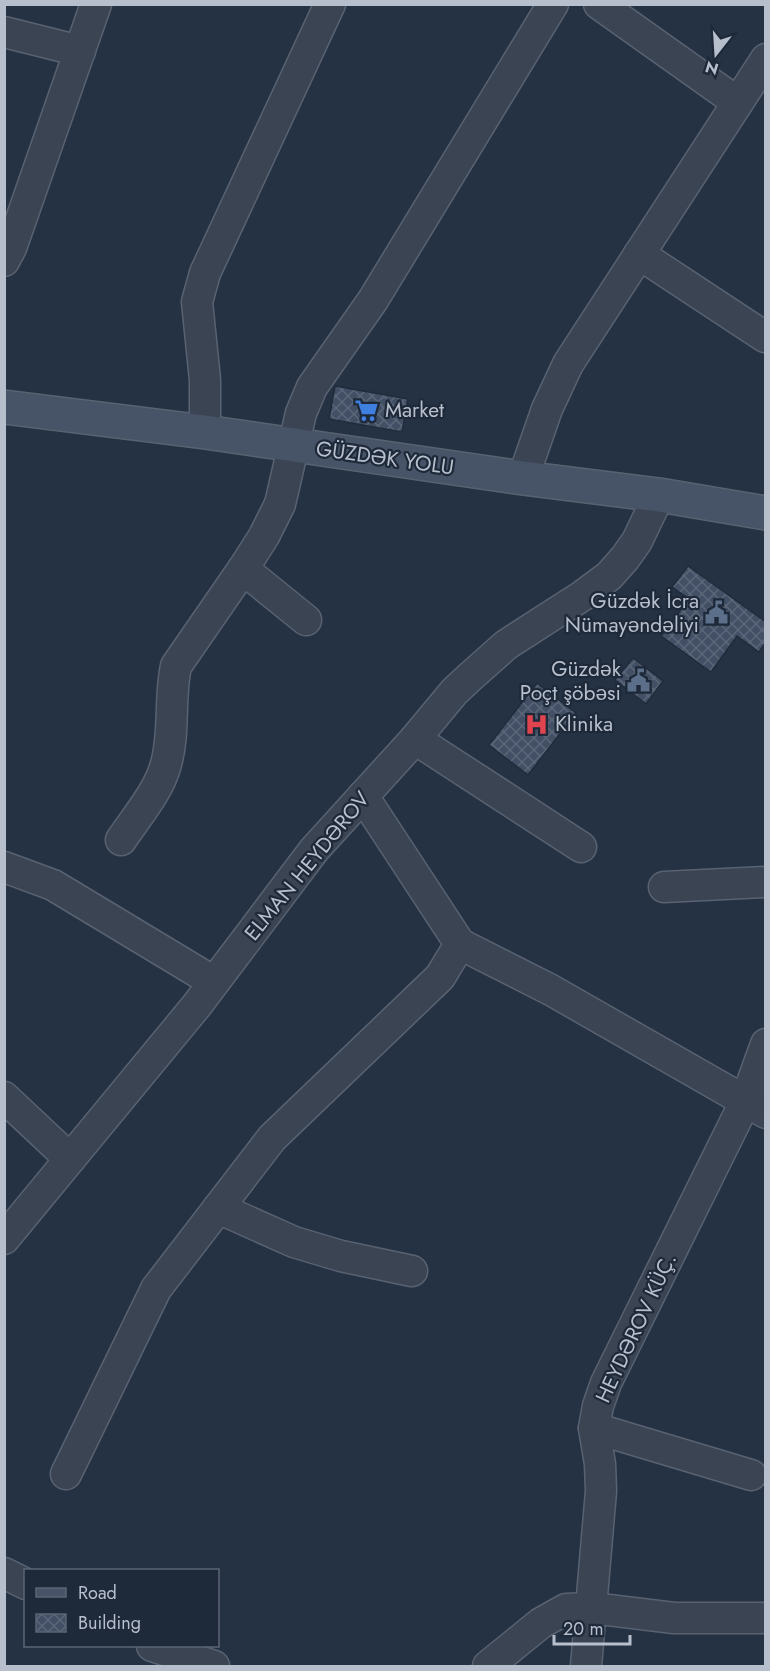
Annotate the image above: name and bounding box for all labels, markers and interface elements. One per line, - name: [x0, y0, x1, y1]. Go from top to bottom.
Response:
- north arrow: [686, 24, 746, 84]
- text: N: [702, 55, 721, 81]
- place label: Market: [385, 395, 444, 425]
- supermarket icon: Market: [354, 397, 380, 423]
- street label: GÜZDƏK YOLU: [314, 433, 456, 483]
- place label: Güzdək İcra Nümayəndəliyi: [565, 586, 699, 640]
- public building icon: Güzdək İcra Nümayəndəliyi: [704, 600, 730, 626]
- place label: Güzdək Poçt şöbəsi: [520, 654, 622, 708]
- public building icon: Güzdək Poçt şöbəsi: [626, 668, 652, 694]
- place label: Klinika: [555, 709, 613, 739]
- hospital icon: Klinika: [524, 711, 550, 737]
- street label: ELMAN HEYDƏROV: [237, 785, 377, 947]
- street label: HEYDƏROV KÜÇ.: [588, 1248, 684, 1408]
- legend: [24, 1569, 219, 1647]
- text: Road: [78, 1580, 117, 1606]
- scale bar: [554, 1608, 630, 1646]
- text: Building: [78, 1610, 141, 1636]
- text: 20 m: [563, 1616, 603, 1642]

